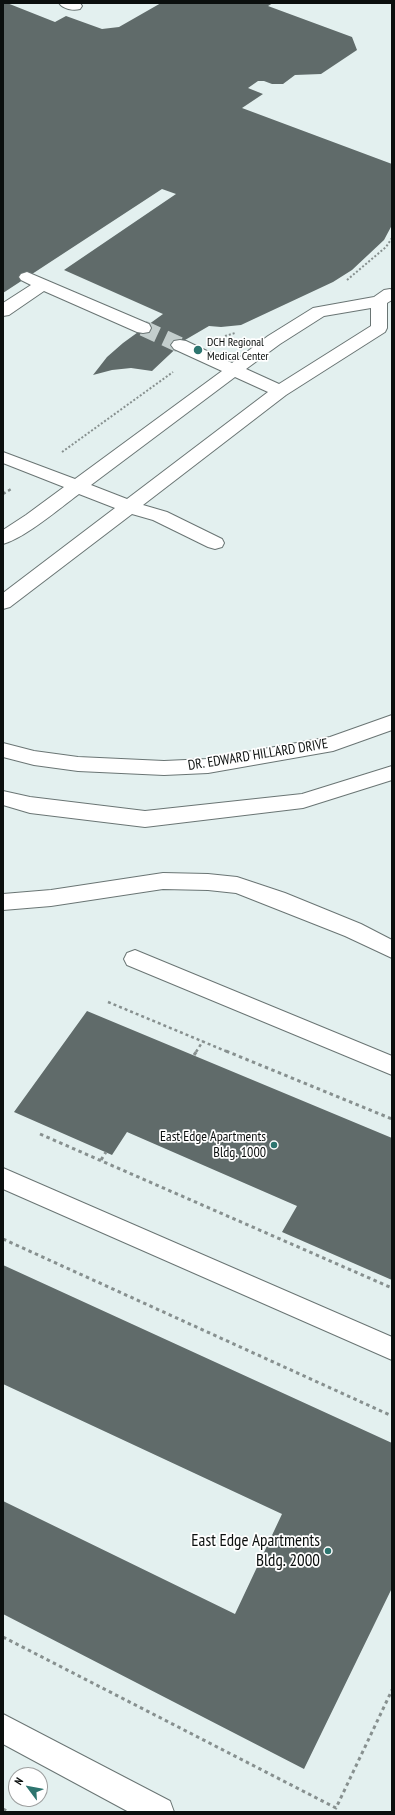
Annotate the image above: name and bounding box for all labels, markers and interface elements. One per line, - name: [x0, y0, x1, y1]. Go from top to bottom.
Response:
- place label: DCH Regional Medical Center: [207, 336, 269, 364]
- marker: DCH Regional Medical Center: [192, 344, 204, 356]
- street label: DR. EDWARD HILLARD DRIVE: [187, 736, 329, 774]
- place label: East Edge Apartments Bldg. 1000: [160, 1129, 266, 1162]
- marker: East Edge Apartments Bldg. 1000: [269, 1140, 279, 1150]
- place label: East Edge Apartments Bldg. 2000: [191, 1531, 320, 1571]
- marker: East Edge Apartments Bldg. 2000: [323, 1546, 333, 1556]
- north arrow: [8, 1767, 48, 1807]
- text: N: [11, 1775, 26, 1787]

